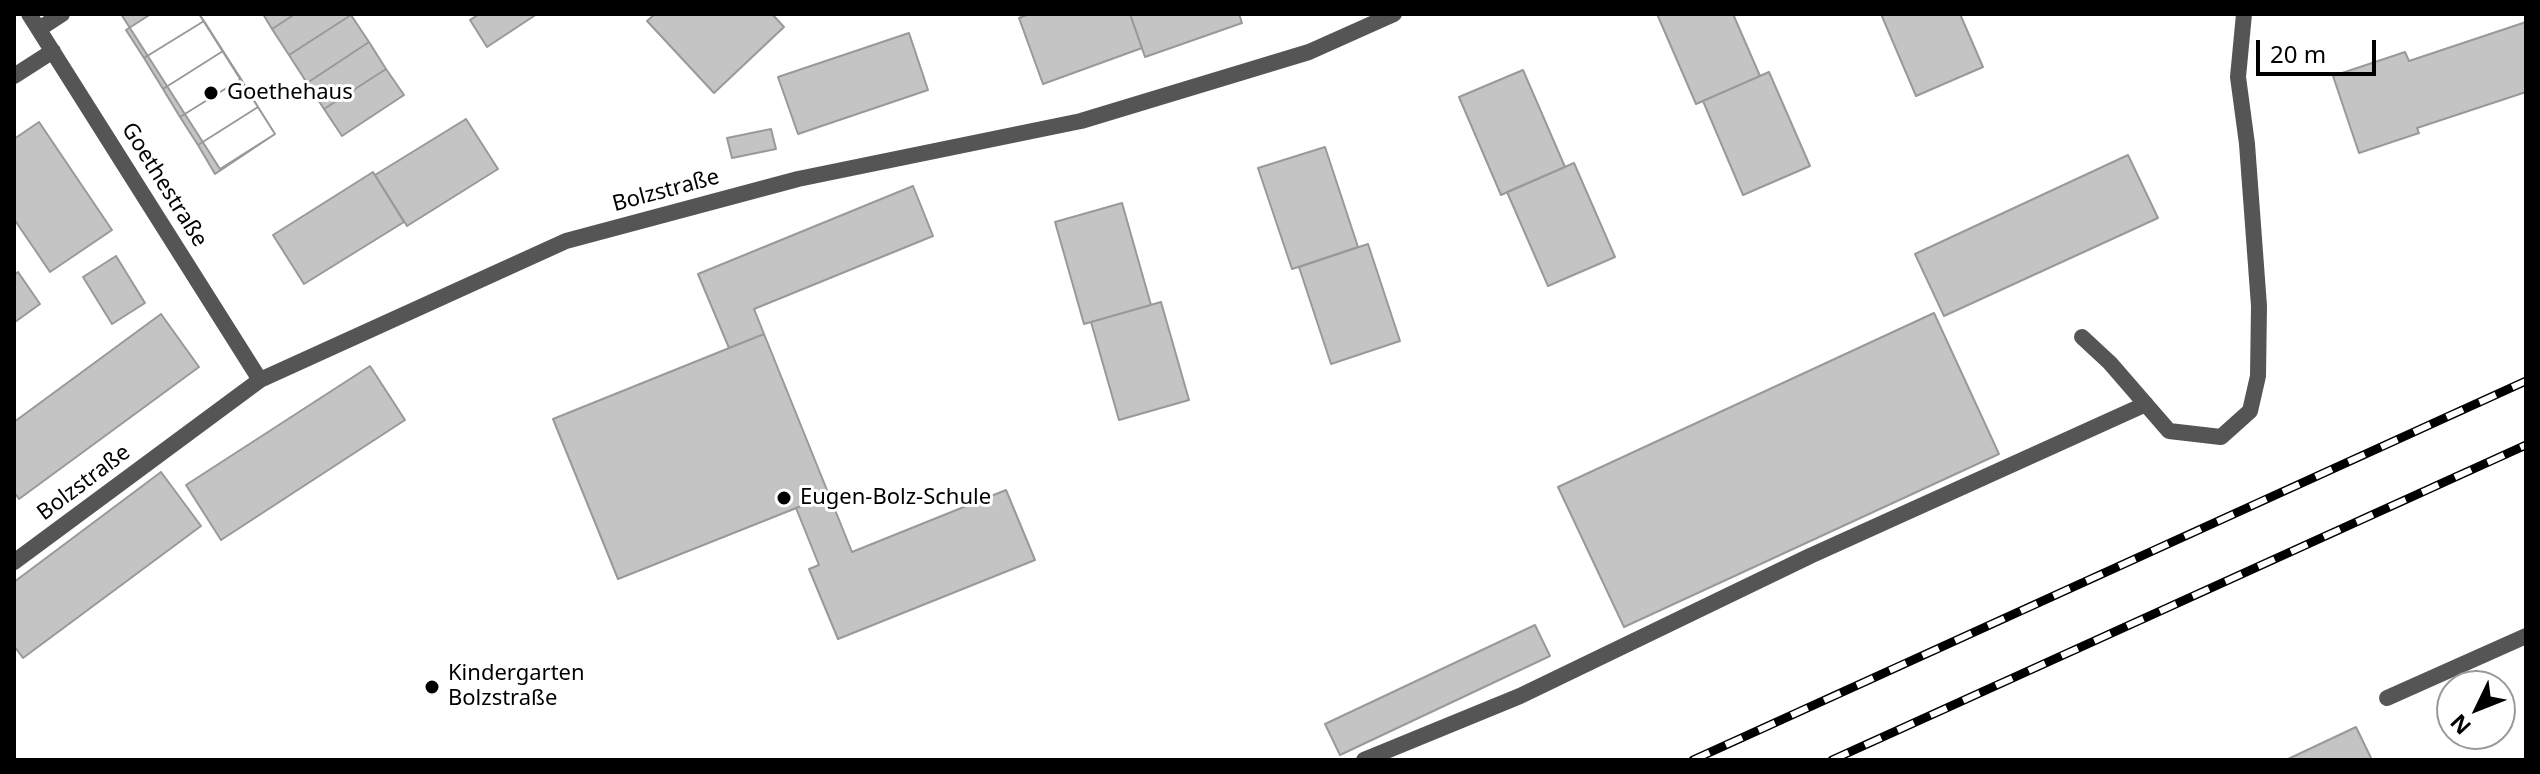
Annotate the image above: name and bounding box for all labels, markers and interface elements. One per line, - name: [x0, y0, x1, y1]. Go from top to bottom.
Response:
- scale bar: [2260, 24, 2380, 74]
- text: 20 m: [2270, 37, 2326, 70]
- place label: Goethehaus: [227, 80, 353, 106]
- marker: Goethehaus: [202, 84, 220, 102]
- street label: Goethestraße: [115, 118, 213, 252]
- street label: Bolzstraße: [610, 164, 722, 218]
- street label: Bolzstraße: [32, 440, 136, 526]
- place label: Eugen-Bolz-Schule: [800, 485, 991, 511]
- marker: Eugen-Bolz-Schule: [775, 489, 793, 507]
- place label: Kindergarten Bolzstraße: [448, 661, 585, 712]
- north arrow: [2436, 670, 2516, 750]
- marker: Kindergarten Bolzstraße: [423, 678, 441, 696]
- text: N: [2443, 708, 2477, 742]

